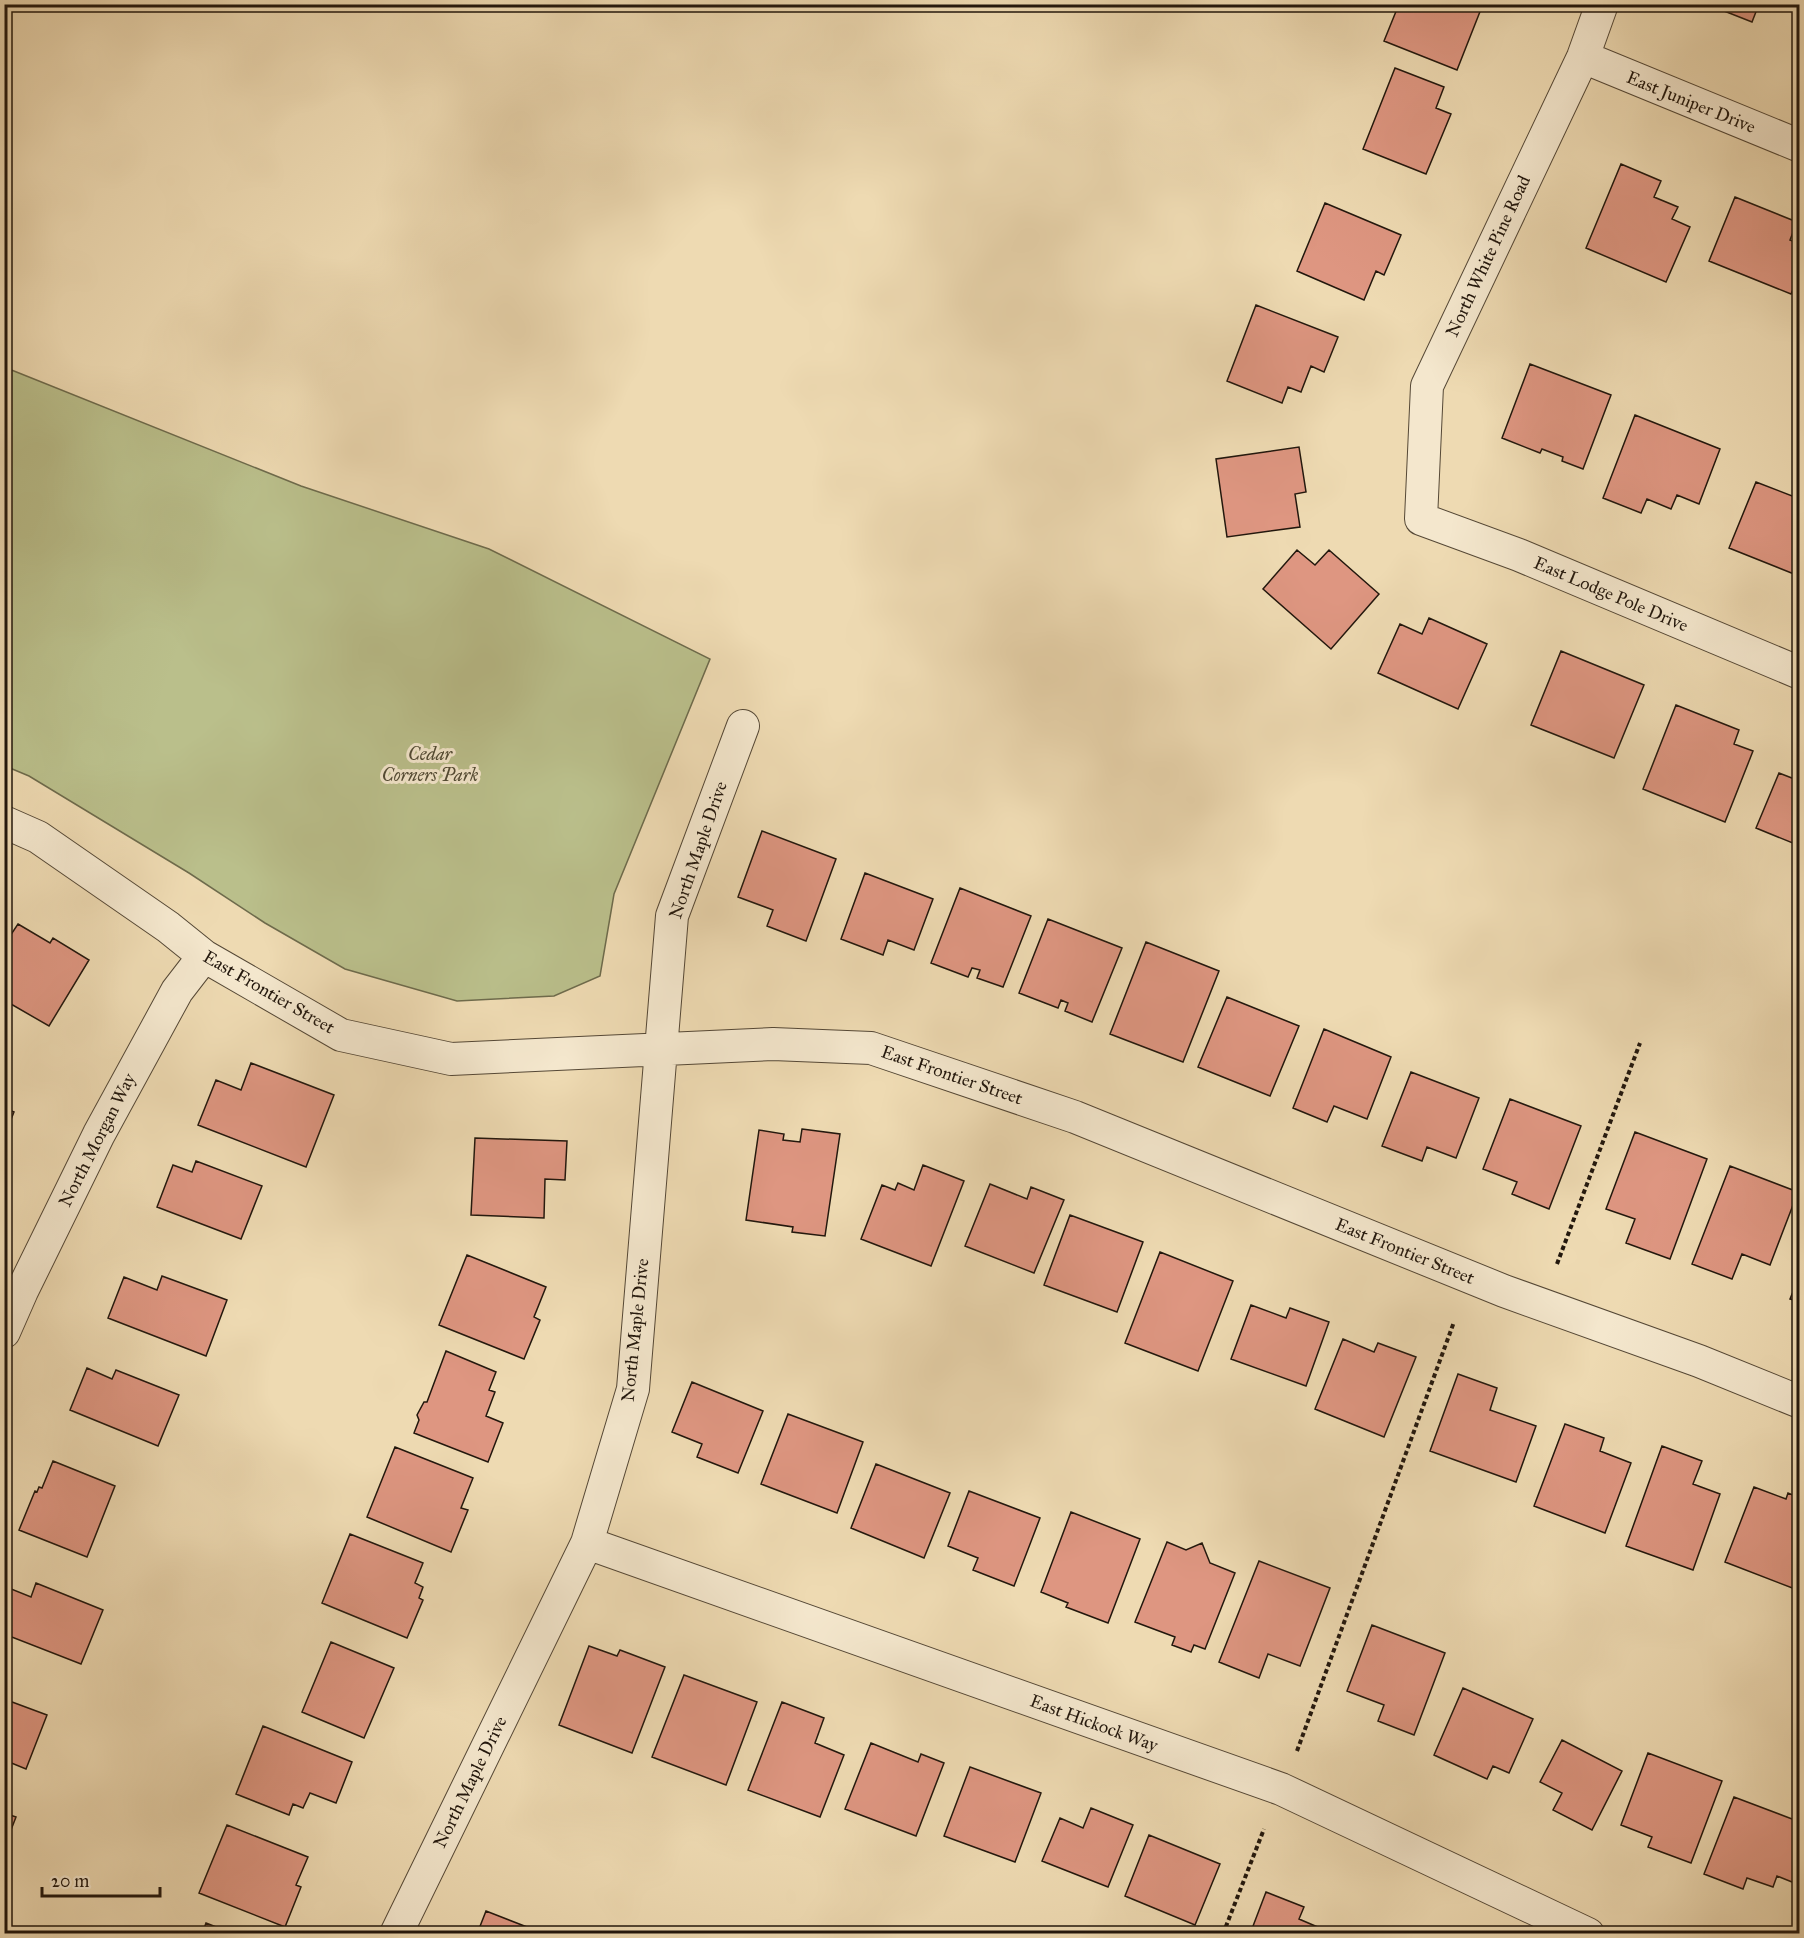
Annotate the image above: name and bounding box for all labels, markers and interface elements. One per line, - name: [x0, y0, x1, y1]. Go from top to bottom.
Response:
- street label: East Juniper Drive: [1623, 66, 1759, 139]
- street label: North White Pine Road: [1441, 172, 1535, 340]
- street label: East Lodge Pole Drive: [1530, 552, 1691, 637]
- park label: Cedar Corners Park: [382, 743, 478, 786]
- street label: North Maple Drive: [664, 778, 732, 922]
- street label: East Frontier Street: [199, 945, 339, 1039]
- street label: East Frontier Street: [878, 1040, 1026, 1110]
- street label: North Morgan Way: [54, 1069, 141, 1211]
- street label: East Frontier Street: [1332, 1213, 1478, 1289]
- street label: North Maple Drive: [617, 1257, 653, 1403]
- street label: East Hickock Way: [1027, 1690, 1162, 1757]
- street label: North Maple Drive: [429, 1712, 511, 1852]
- scale bar: [42, 1860, 160, 1898]
- text: 20 m: [51, 1870, 89, 1892]

